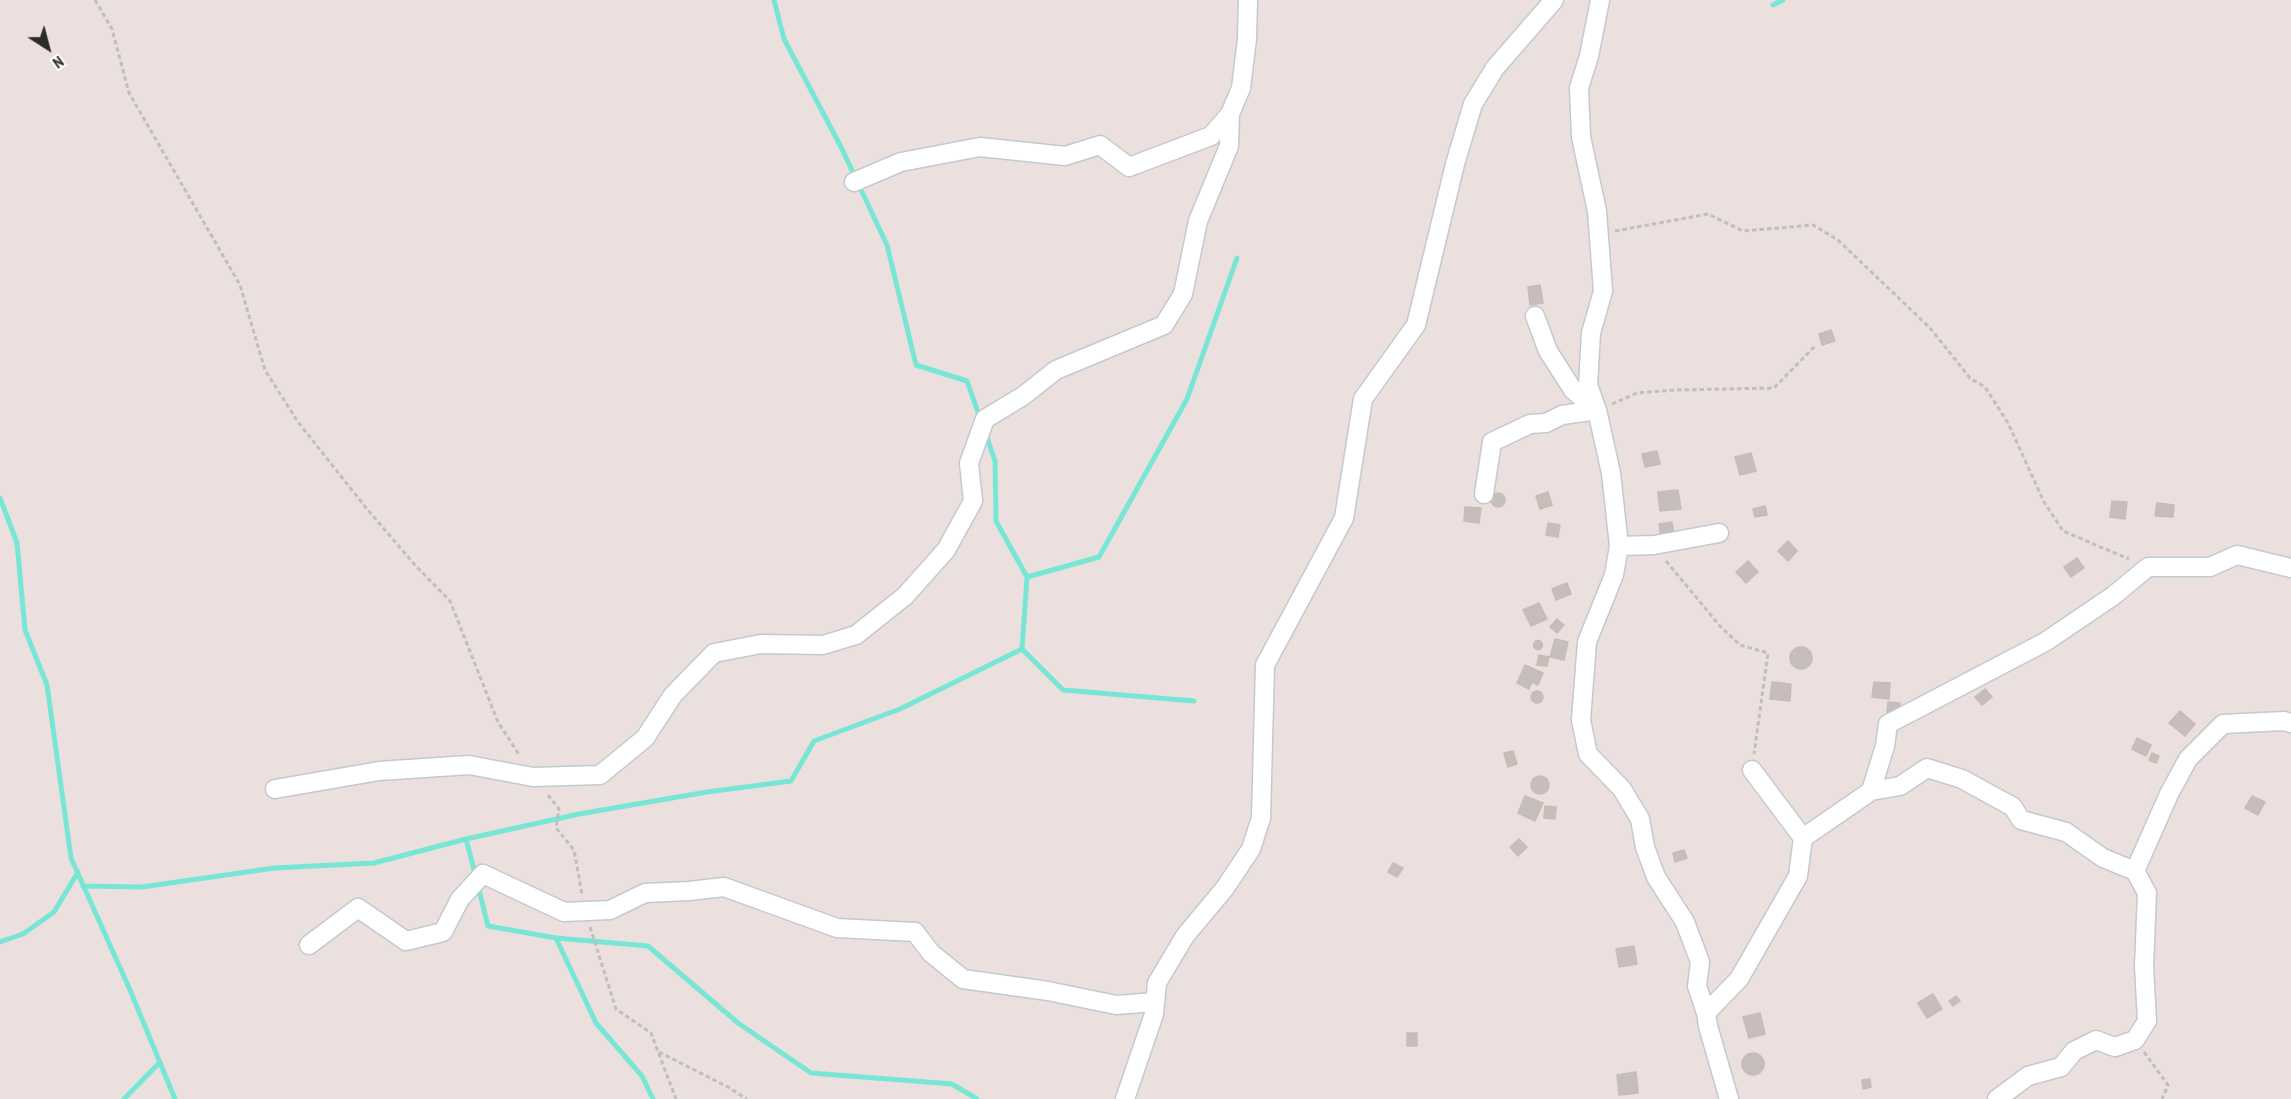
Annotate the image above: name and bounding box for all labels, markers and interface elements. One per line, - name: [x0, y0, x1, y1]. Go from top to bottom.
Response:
- north arrow: [18, 18, 78, 78]
- text: N: [49, 52, 68, 73]

